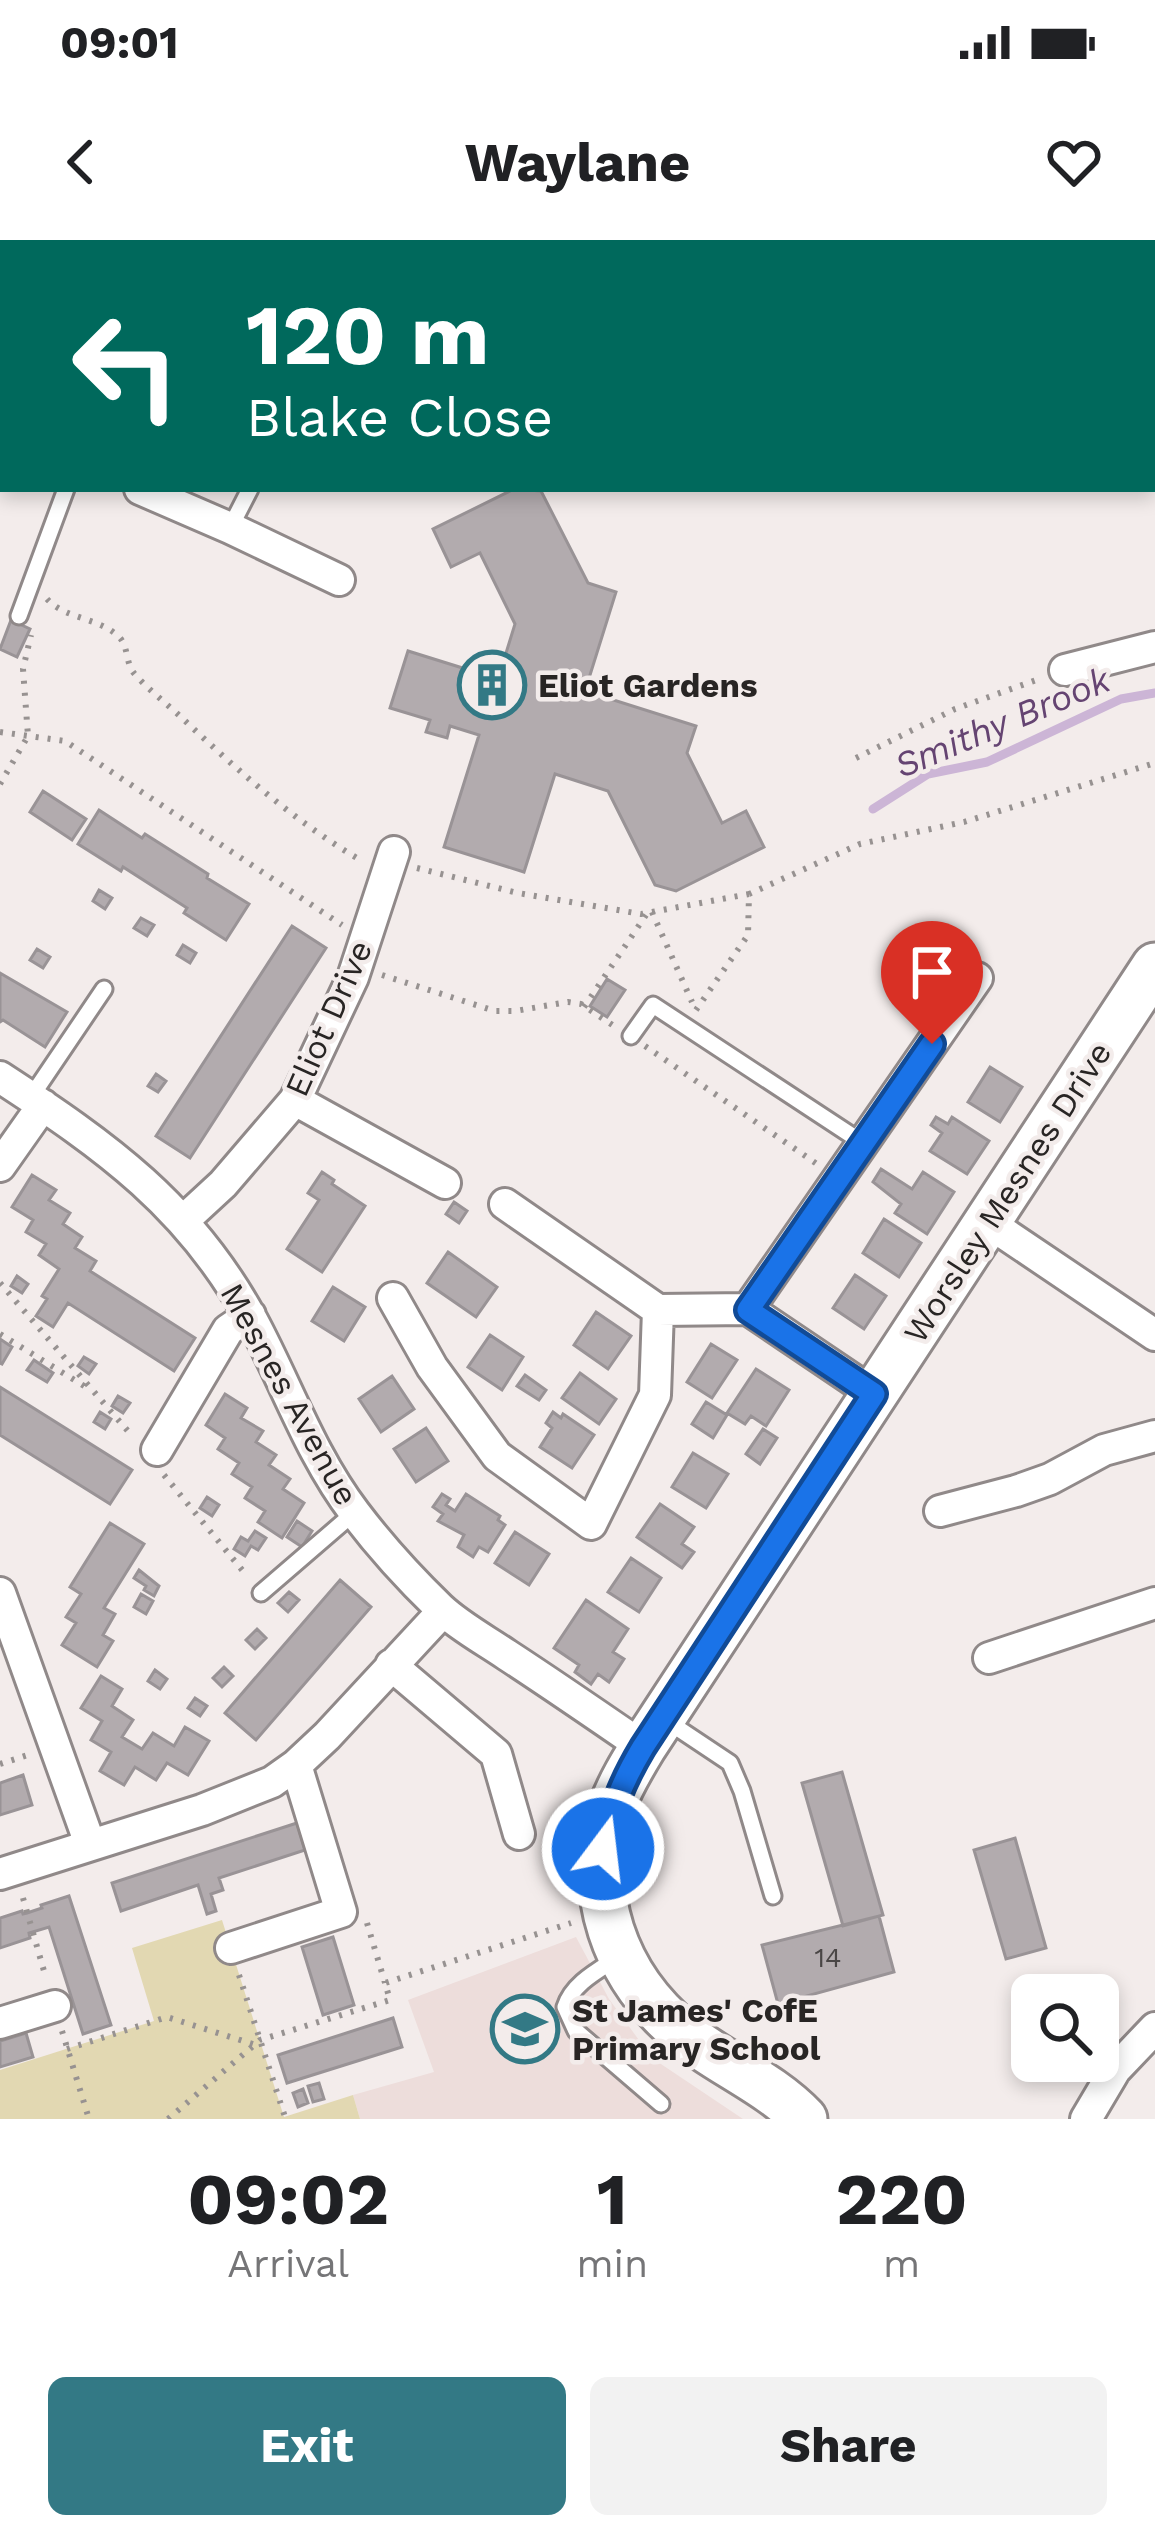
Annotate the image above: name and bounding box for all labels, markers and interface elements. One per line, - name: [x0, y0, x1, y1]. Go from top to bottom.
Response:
- text: 09:01: [60, 16, 179, 69]
- icon: back: [48, 129, 114, 195]
- icon: heart: [1041, 129, 1107, 195]
- text: Waylane: [465, 131, 690, 194]
- text: 120 m: [246, 286, 489, 384]
- icon: left: [48, 288, 204, 444]
- text: Blake Close: [246, 386, 553, 449]
- building icon: Eliot Gardens: [457, 650, 527, 720]
- water label: Smithy Brook: [888, 658, 1118, 787]
- place label: Eliot Gardens: [538, 666, 758, 705]
- pin: [881, 921, 983, 1044]
- street label: Eliot Drive: [277, 934, 380, 1102]
- icon: arrive: [899, 939, 965, 1005]
- street label: Worsley Mesnes Drive: [896, 1035, 1119, 1350]
- street label: Mesnes Avenue: [212, 1276, 367, 1512]
- position arrow: [540, 1786, 666, 1912]
- house number: 14: [814, 1942, 842, 1974]
- map controls: [1011, 1974, 1119, 2082]
- button: search: [1011, 1974, 1119, 2082]
- place label: St James' CofE Primary School: [572, 1991, 820, 2068]
- school or university icon: St James' CofE Primary School: [490, 1994, 560, 2064]
- text: 09:02: [187, 2157, 389, 2241]
- text: 1: [597, 2157, 628, 2241]
- text: 220: [835, 2157, 968, 2241]
- text: Arrival: [227, 2241, 349, 2286]
- text: min: [576, 2241, 648, 2286]
- text: m: [883, 2241, 920, 2286]
- button: Exit: [48, 2377, 566, 2515]
- button: Share: [590, 2377, 1107, 2515]

